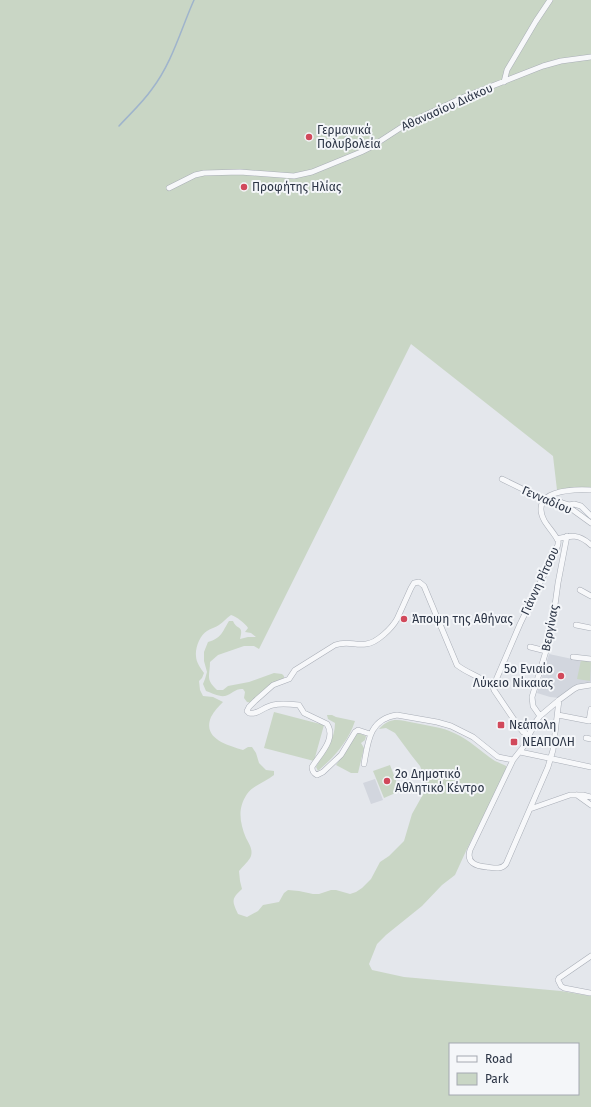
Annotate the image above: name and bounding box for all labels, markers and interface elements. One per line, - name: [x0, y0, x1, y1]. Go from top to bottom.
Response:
- street label: Αθανασίου Διάκου: [399, 80, 495, 133]
- place label: Γερμανικά Πολυβολεία: [317, 123, 381, 151]
- marker: Γερμανικά Πολυβολεία: [304, 132, 314, 142]
- place label: Προφήτης Ηλίας: [252, 180, 342, 194]
- marker: Προφήτης Ηλίας: [239, 182, 249, 192]
- street label: Γενναδίου: [520, 483, 574, 517]
- street label: Γιάννη Ρίτσου: [518, 545, 562, 617]
- street label: Βεργίνας: [539, 603, 561, 653]
- place label: Άποψη της Αθήνας: [412, 612, 513, 626]
- marker: Άποψη της Αθήνας: [399, 614, 409, 624]
- place label: 5ο Ενιαίο Λύκειο Νίκαιας: [473, 662, 553, 690]
- marker: 5ο Ενιαίο Λύκειο Νίκαιας: [556, 671, 566, 681]
- place label: Νεάπολη: [509, 718, 556, 732]
- marker: Νεάπολη: [496, 720, 506, 730]
- place label: ΝΕΑΠΟΛΗ: [522, 735, 575, 749]
- marker: ΝΕΑΠΟΛΗ: [509, 737, 519, 747]
- place label: 2o Δημοτικό Αθλητικό Κέντρο: [395, 767, 484, 795]
- marker: 2o Δημοτικό Αθλητικό Κέντρο: [382, 776, 392, 786]
- legend: [449, 1043, 579, 1095]
- text: Road: [485, 1052, 513, 1066]
- text: Park: [485, 1072, 509, 1086]

